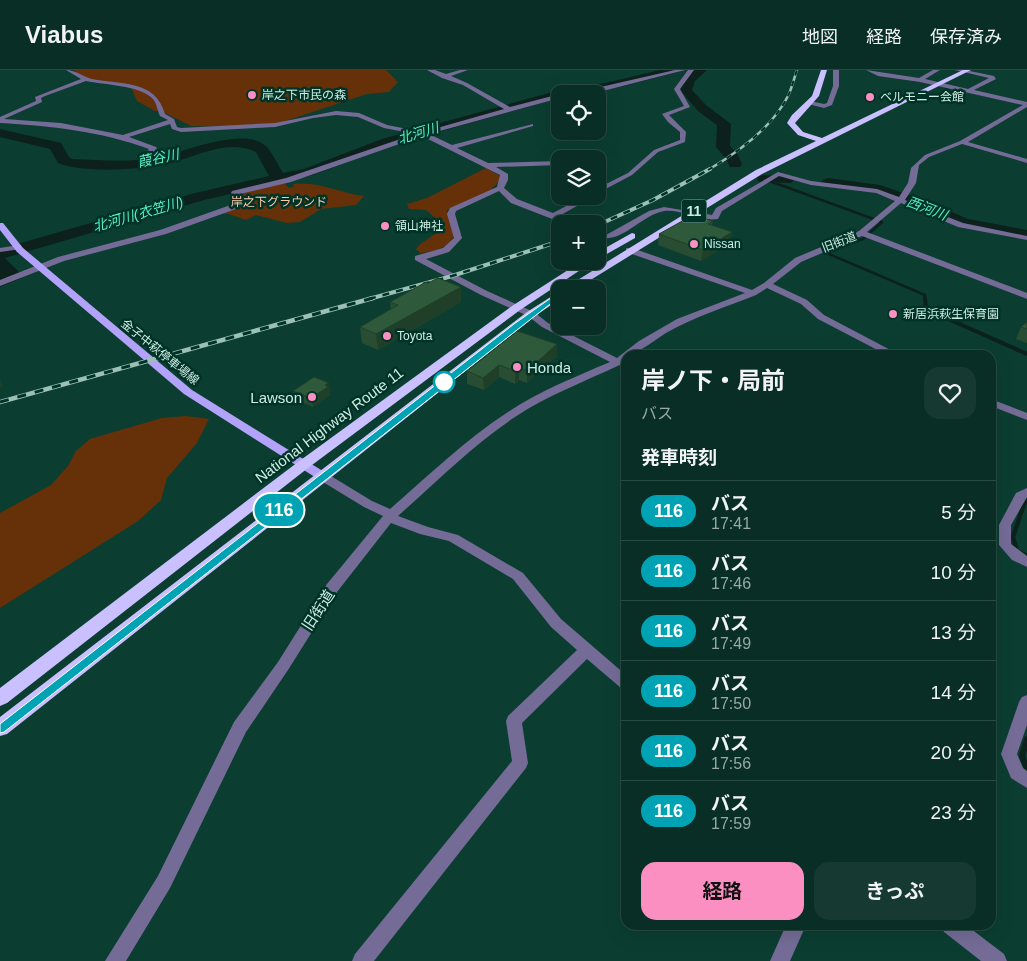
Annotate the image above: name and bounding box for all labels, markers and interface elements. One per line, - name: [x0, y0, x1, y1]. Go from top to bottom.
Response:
- text: Viabus: [25, 21, 103, 48]
- text: 地図: [802, 27, 838, 47]
- text: 経路: [866, 27, 902, 47]
- text: 保存済み: [930, 27, 1002, 47]
- map controls: [551, 85, 606, 335]
- button: locate: [551, 85, 606, 140]
- place label: 岸之下市民の森: [262, 88, 346, 102]
- marker: 岸之下市民の森: [246, 89, 258, 101]
- place label: ベルモニー会館: [880, 90, 964, 104]
- marker: ベルモニー会館: [864, 91, 876, 103]
- water label: 北河川: [396, 119, 442, 147]
- water label: 葭谷川: [136, 145, 182, 170]
- button: layers: [551, 150, 606, 205]
- water label: 北河川(衣笠川): [91, 193, 185, 235]
- water label: 西河川: [905, 193, 951, 224]
- park label: 岸之下グラウンド: [231, 195, 327, 209]
- road number: 11: [682, 200, 706, 222]
- button: +: [551, 215, 606, 270]
- place label: 領山神社: [395, 219, 443, 233]
- marker: 領山神社: [379, 220, 391, 232]
- street label: 旧街道: [820, 229, 858, 255]
- place label: Nissan: [704, 237, 741, 251]
- marker: Nissan: [688, 238, 700, 250]
- button: −: [551, 280, 606, 335]
- place label: 新居浜萩生保育園: [903, 307, 999, 321]
- marker: 新居浜萩生保育園: [887, 308, 899, 320]
- street label: 金子中萩停車場線: [118, 316, 202, 388]
- place label: Toyota: [397, 329, 433, 343]
- marker: Toyota: [381, 330, 393, 342]
- place label: Honda: [527, 359, 572, 376]
- marker: Honda: [511, 361, 523, 373]
- street label: National Highway Route 11: [252, 364, 406, 486]
- text: 岸ノ下・局前: [641, 367, 785, 394]
- button: heart: [924, 367, 976, 419]
- unlabelled marker: [433, 371, 455, 393]
- place label: Lawson: [250, 389, 302, 406]
- marker: Lawson: [306, 391, 318, 403]
- text: バス: [641, 405, 673, 422]
- text: 発車時刻: [641, 447, 717, 468]
- text: バス: [711, 493, 749, 514]
- line badge: 116: [250, 494, 308, 526]
- text: 116: [264, 500, 294, 520]
- text: 116: [654, 501, 683, 521]
- text: 5 分: [941, 502, 976, 523]
- text: 17:41: [711, 515, 751, 532]
- text: バス: [711, 553, 749, 574]
- text: 116: [654, 561, 683, 581]
- text: 10 分: [931, 562, 976, 583]
- text: 17:46: [711, 575, 751, 592]
- street label: 旧街道: [299, 586, 337, 634]
- text: バス: [711, 613, 749, 634]
- text: 116: [654, 621, 683, 641]
- text: 13 分: [931, 622, 976, 643]
- text: 17:49: [711, 635, 751, 652]
- text: バス: [711, 673, 749, 694]
- text: 116: [654, 681, 683, 701]
- text: 14 分: [931, 682, 976, 703]
- text: 17:50: [711, 695, 751, 712]
- text: バス: [711, 733, 749, 754]
- text: 116: [654, 741, 683, 761]
- text: 20 分: [931, 742, 976, 763]
- text: 17:56: [711, 755, 751, 772]
- text: バス: [711, 793, 749, 814]
- text: 116: [654, 801, 683, 821]
- text: 23 分: [931, 802, 976, 823]
- text: 17:59: [711, 815, 751, 832]
- button: 経路: [641, 862, 804, 920]
- button: きっぷ: [814, 862, 976, 920]

